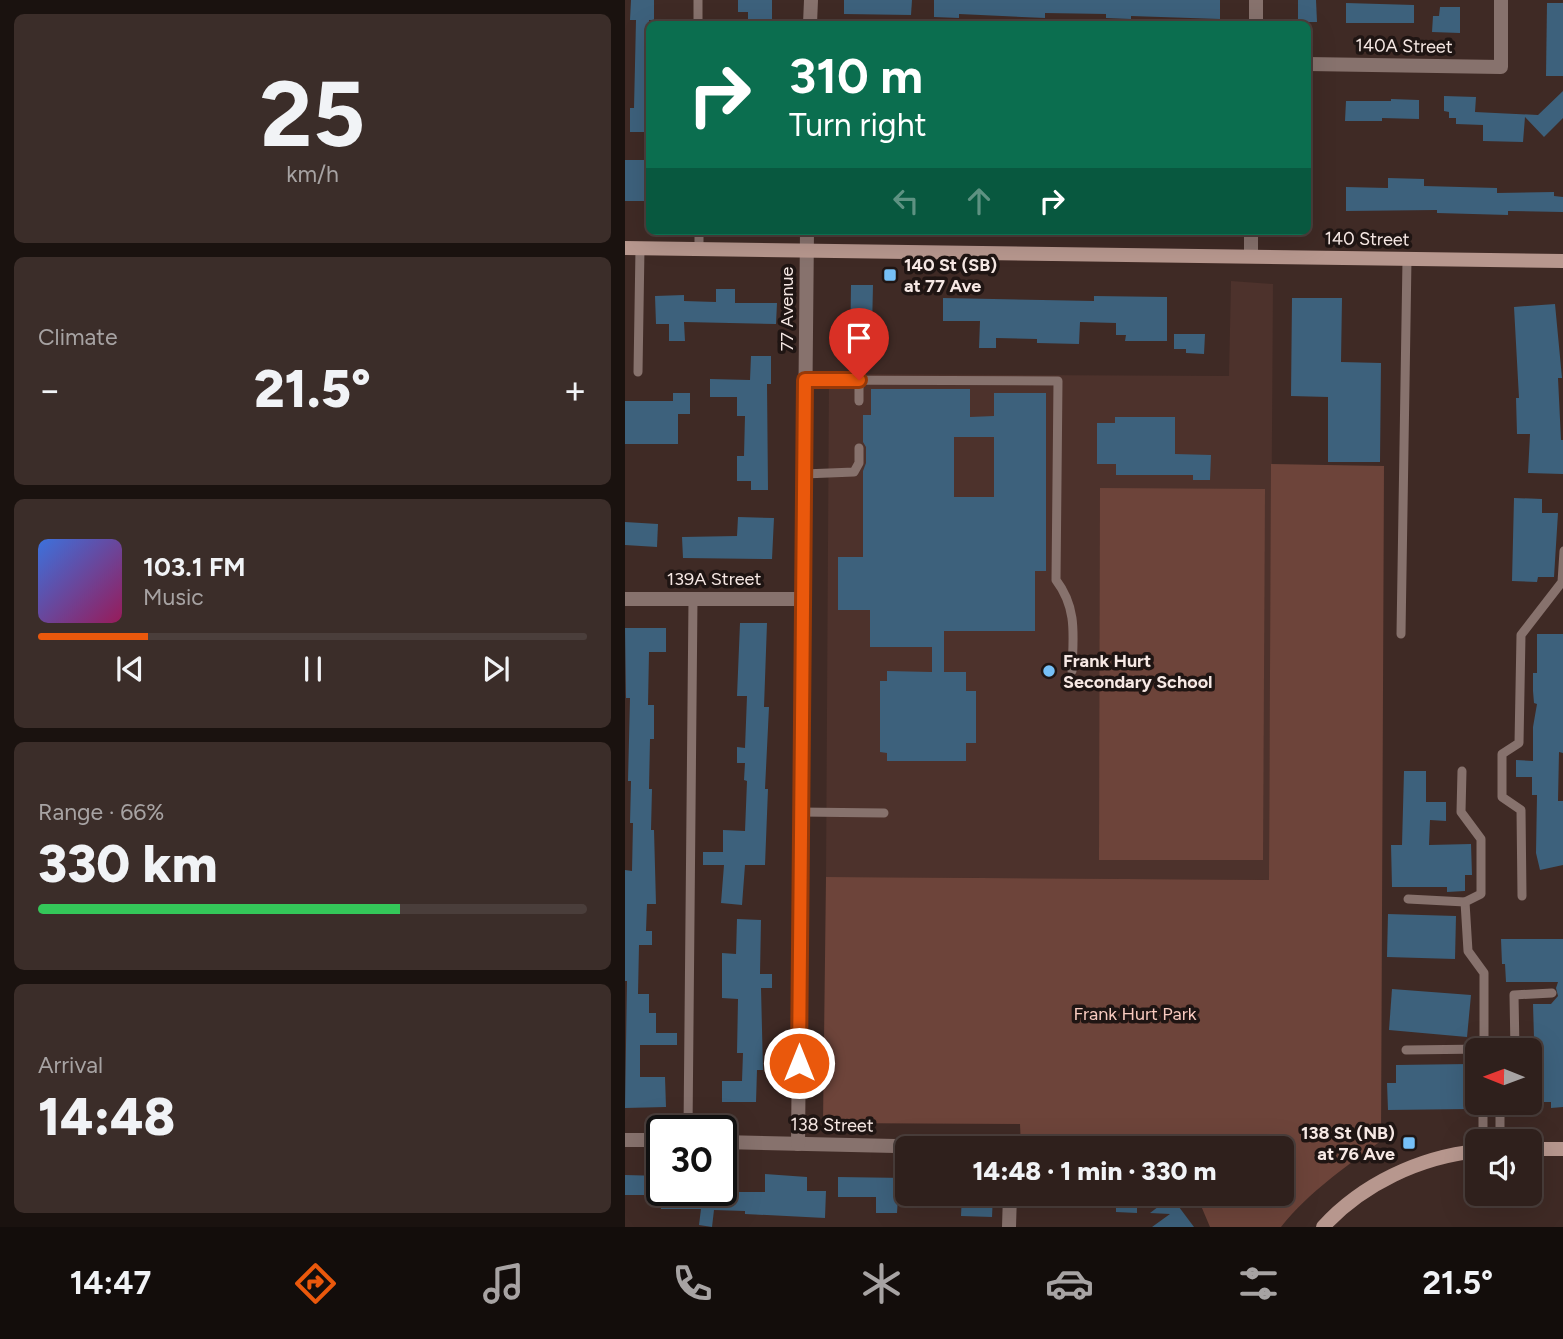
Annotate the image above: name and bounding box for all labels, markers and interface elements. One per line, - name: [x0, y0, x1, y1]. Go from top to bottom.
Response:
- street label: 140A Street: [1355, 34, 1453, 58]
- text: 310 m: [789, 46, 923, 105]
- icon: right: [674, 49, 765, 140]
- text: 25: [260, 60, 365, 169]
- text: Turn right: [789, 106, 927, 144]
- text: km/h: [286, 160, 339, 188]
- icon: left: [887, 182, 925, 220]
- icon: ahead: [960, 182, 998, 220]
- icon: right: [1033, 182, 1071, 220]
- street label: 140 Street: [1324, 227, 1410, 251]
- place label: 140 St (SB) at 77 Ave: [904, 254, 997, 297]
- street label: 77 Avenue: [776, 267, 798, 351]
- marker: 140 St (SB) at 77 Ave: [882, 267, 898, 283]
- pin: [829, 308, 889, 380]
- icon: arrive: [840, 319, 878, 357]
- text: Climate: [38, 323, 117, 351]
- text: 21.5°: [254, 358, 371, 420]
- text: −: [38, 367, 62, 413]
- text: +: [563, 367, 587, 413]
- text: 103.1 FM: [143, 551, 246, 583]
- street label: 139A Street: [667, 568, 761, 590]
- text: Music: [143, 583, 204, 611]
- icon: previous: [111, 650, 149, 688]
- icon: pause: [294, 650, 332, 688]
- icon: next: [477, 650, 515, 688]
- place label: Frank Hurt Secondary School: [1063, 650, 1213, 693]
- marker: Frank Hurt Secondary School: [1041, 663, 1057, 679]
- text: Range · 66%: [38, 798, 164, 826]
- text: 330 km: [38, 833, 217, 895]
- park label: Frank Hurt Park: [1073, 1003, 1197, 1025]
- position arrow: [762, 1026, 836, 1100]
- north arrow: [1465, 1038, 1542, 1115]
- map controls: [1465, 1038, 1542, 1206]
- text: Arrival: [38, 1051, 103, 1079]
- text: 14:48: [38, 1086, 175, 1148]
- street label: 138 Street: [790, 1113, 874, 1137]
- speed limit sign: 30: [646, 1115, 737, 1206]
- place label: 138 St (NB) at 76 Ave: [1301, 1122, 1395, 1165]
- button: sound: [1465, 1129, 1542, 1206]
- marker: 138 St (NB) at 76 Ave: [1401, 1135, 1417, 1151]
- text: 14:48 · 1 min · 330 m: [973, 1155, 1216, 1187]
- icon: directions: [291, 1259, 340, 1308]
- icon: music: [479, 1259, 528, 1308]
- icon: phone: [668, 1259, 717, 1308]
- icon: climate: [857, 1259, 906, 1308]
- icon: car: [1045, 1259, 1094, 1308]
- icon: filters: [1234, 1259, 1283, 1308]
- text: 14:47: [70, 1264, 151, 1302]
- text: 21.5°: [1423, 1264, 1493, 1302]

